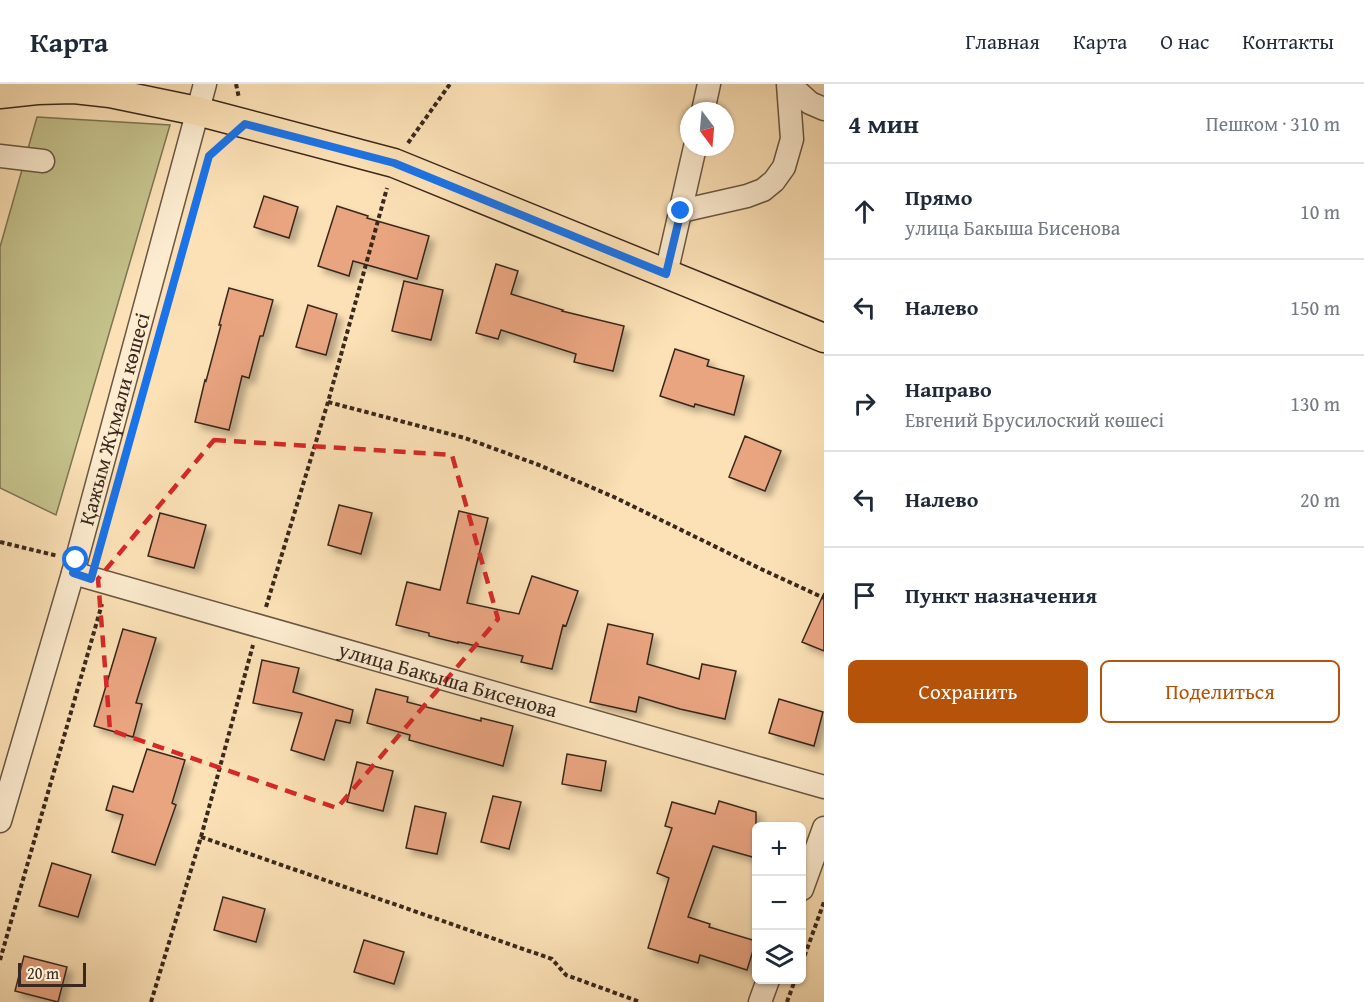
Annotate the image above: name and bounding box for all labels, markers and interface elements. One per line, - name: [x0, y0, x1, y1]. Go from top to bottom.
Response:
- text: Карта: [30, 21, 108, 62]
- text: Главная: [965, 26, 1040, 57]
- text: Карта: [1073, 26, 1127, 57]
- text: О нас: [1160, 26, 1209, 57]
- text: Контакты: [1242, 26, 1334, 57]
- north arrow: [680, 102, 734, 156]
- text: 4 мин: [848, 104, 919, 143]
- text: Пешком · 310 m: [1206, 109, 1340, 138]
- text: Прямо: [905, 181, 972, 213]
- icon: ahead: [848, 195, 881, 228]
- route end: [667, 197, 693, 223]
- text: 10 m: [1300, 197, 1340, 226]
- text: улица Бакыша Бисенова: [905, 213, 1120, 242]
- icon: left: [848, 291, 881, 324]
- text: Налево: [905, 291, 978, 323]
- text: 150 m: [1290, 293, 1340, 322]
- street label: Қажым Жұмали көшесі: [71, 309, 158, 529]
- text: Направо: [905, 373, 992, 405]
- icon: right: [848, 387, 881, 420]
- text: 130 m: [1290, 389, 1340, 418]
- text: Евгений Брусилоский көшесі: [905, 405, 1164, 434]
- icon: left: [848, 483, 881, 516]
- text: Налево: [905, 483, 978, 515]
- text: 20 m: [1300, 485, 1340, 514]
- route start: [62, 546, 88, 572]
- icon: arrive: [848, 579, 881, 612]
- text: Пункт назначения: [905, 579, 1097, 611]
- street label: улица Бакыша Бисенова: [334, 633, 561, 725]
- button: Сохранить: [848, 660, 1088, 723]
- button: Поделиться: [1100, 660, 1340, 723]
- map controls: [752, 822, 806, 984]
- button: +: [752, 822, 806, 876]
- button: −: [752, 876, 806, 930]
- button: layers: [752, 930, 806, 984]
- scale bar: [18, 960, 86, 988]
- text: 20 m: [27, 961, 59, 985]

